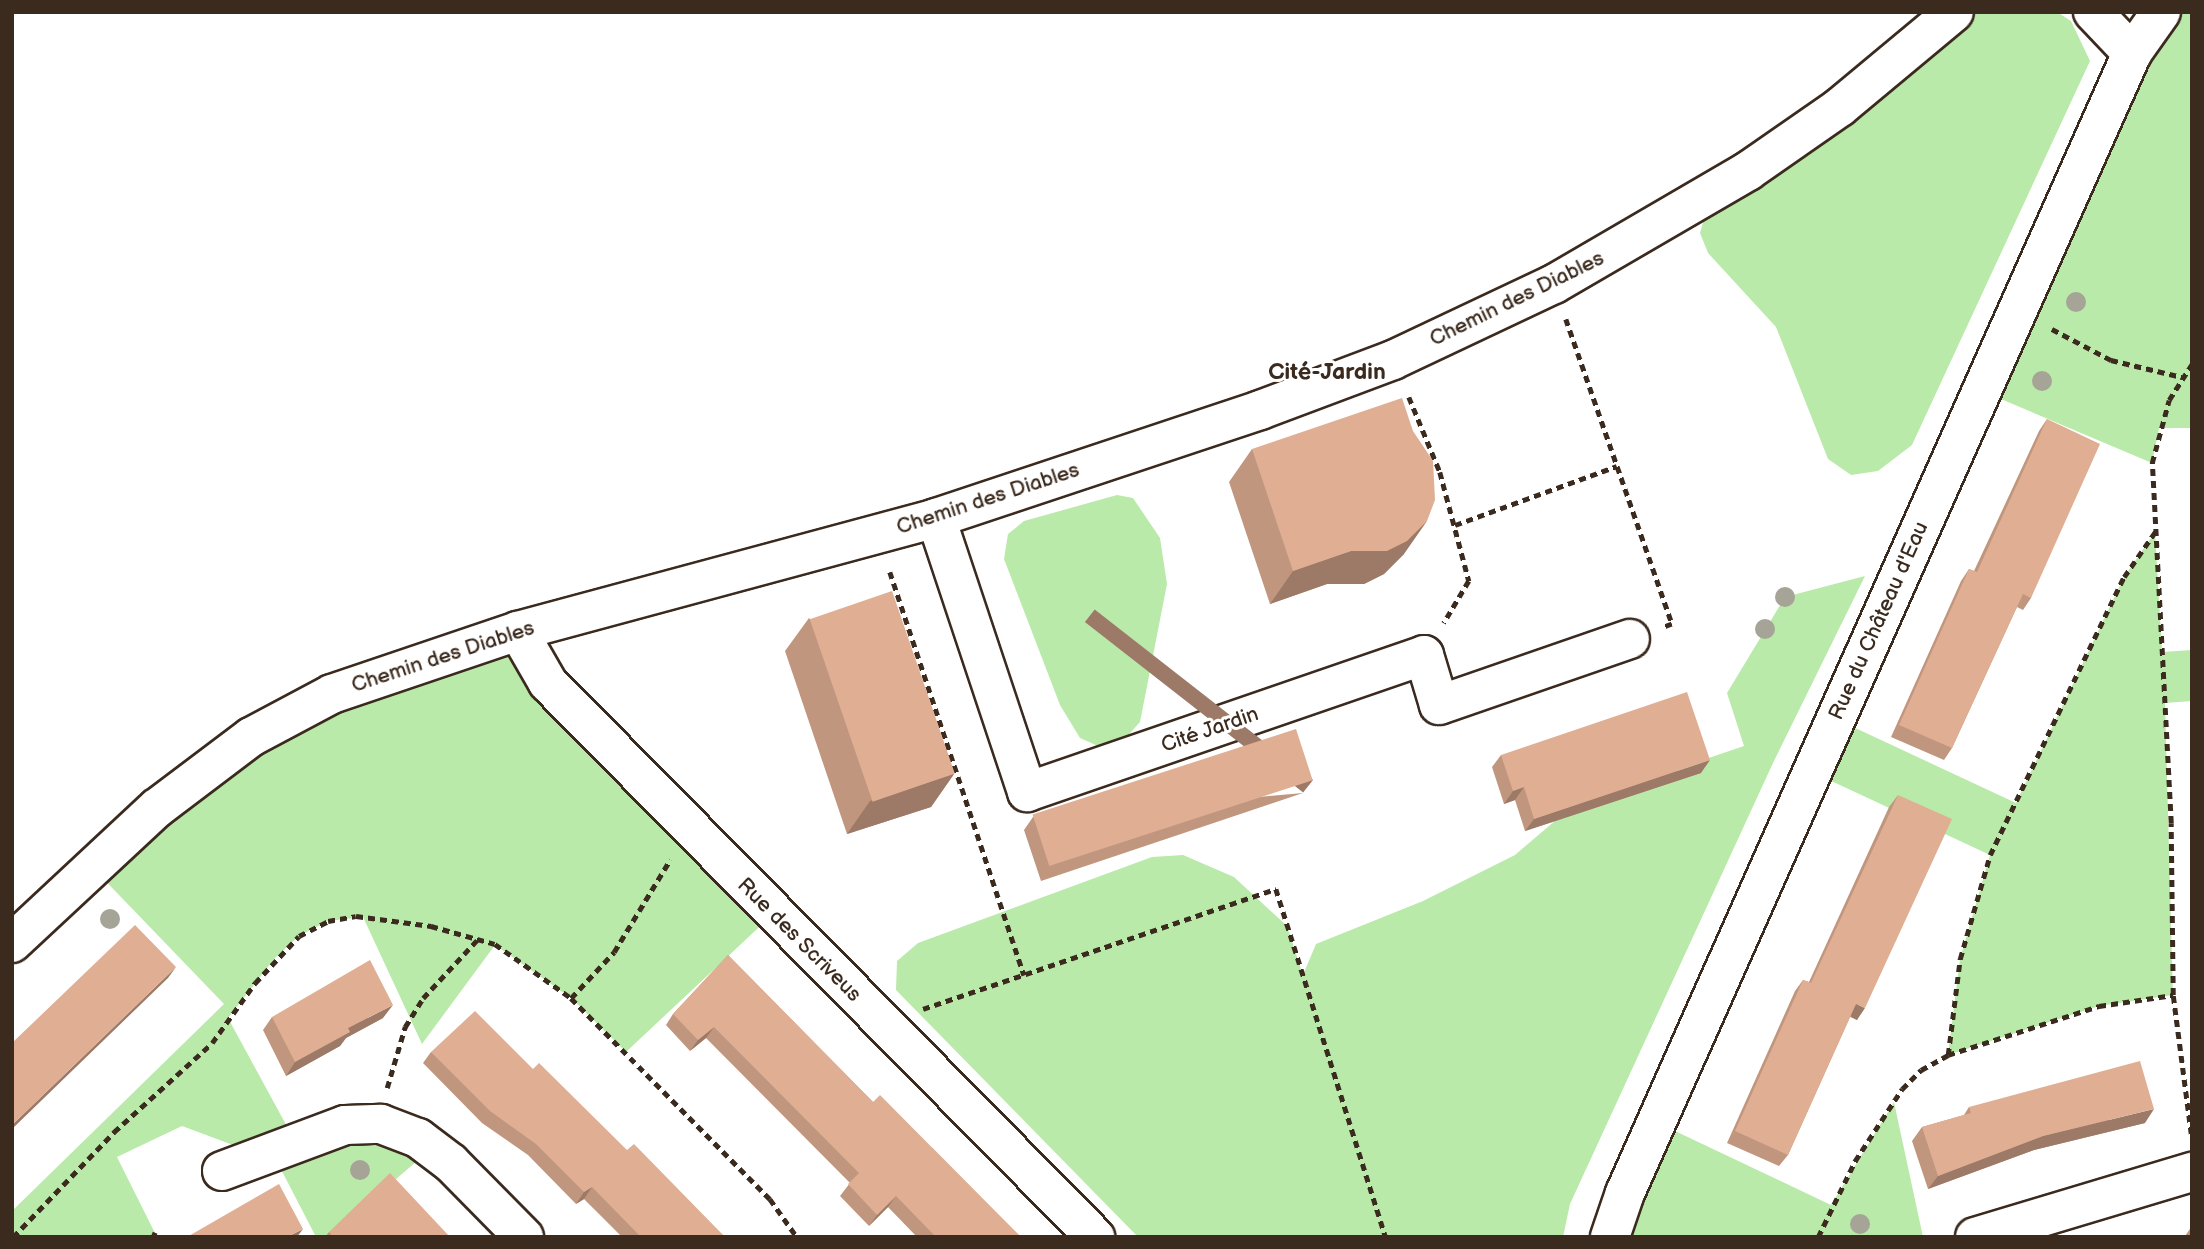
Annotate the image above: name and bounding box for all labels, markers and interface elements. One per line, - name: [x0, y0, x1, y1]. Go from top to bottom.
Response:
- street label: Chemin des Diables: [1426, 246, 1608, 352]
- district label: Cité-Jardin: [1268, 358, 1386, 386]
- street label: Chemin des Diables: [893, 458, 1083, 540]
- street label: Rue du Château d'Eau: [1824, 518, 1934, 724]
- street label: Chemin des Diables: [348, 616, 538, 698]
- street label: Cité Jardin: [1158, 701, 1262, 759]
- street label: Rue des Scriveus: [732, 873, 866, 1007]

